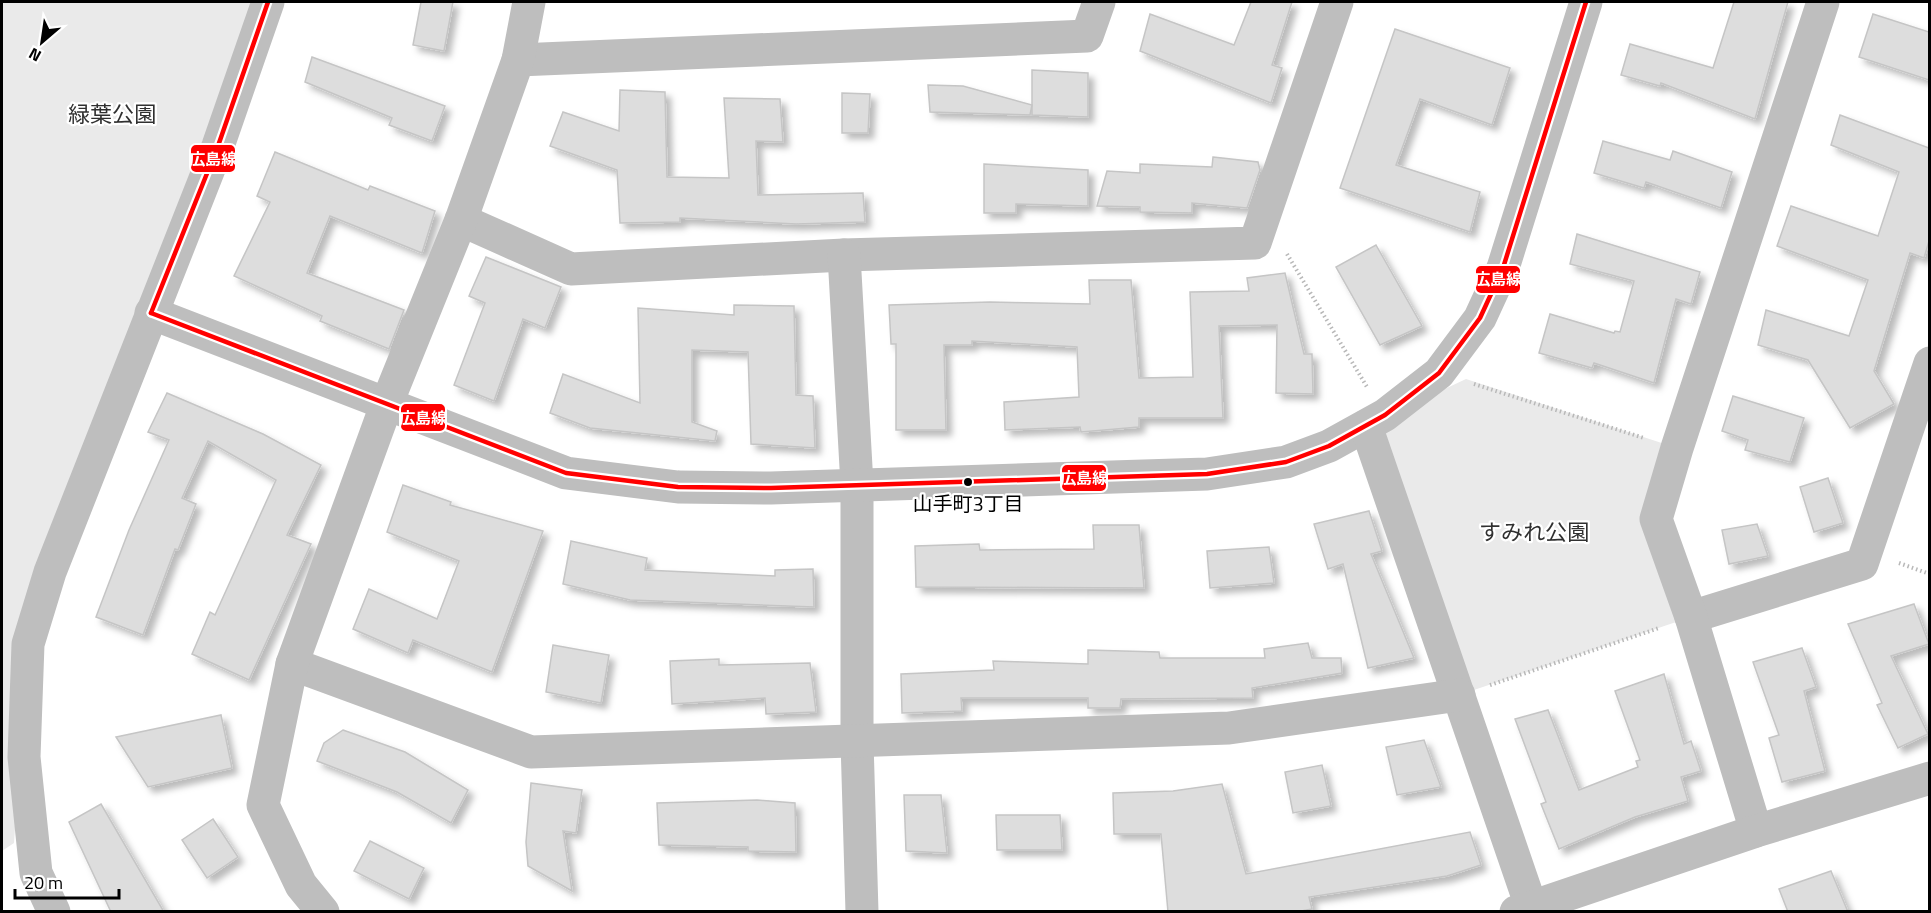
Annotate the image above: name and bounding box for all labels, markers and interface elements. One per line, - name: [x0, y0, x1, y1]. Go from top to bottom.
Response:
- north arrow: [12, 12, 72, 72]
- text: N: [24, 42, 45, 68]
- park label: 緑葉公園: [68, 97, 156, 131]
- line badge: 広島線: [190, 144, 236, 173]
- text: 広島線: [189, 147, 237, 171]
- line badge: 広島線: [1475, 265, 1521, 294]
- text: 広島線: [1474, 267, 1522, 291]
- line badge: 広島線: [400, 403, 446, 432]
- text: 広島線: [399, 406, 447, 430]
- line badge: 広島線: [1061, 464, 1107, 492]
- text: 広島線: [1060, 466, 1108, 490]
- marker: 山手町3丁目: [962, 476, 974, 488]
- place label: 山手町3丁目: [912, 488, 1024, 519]
- park label: すみれ公園: [1479, 515, 1589, 549]
- scale bar: [15, 862, 118, 900]
- text: 20 m: [24, 869, 63, 896]

